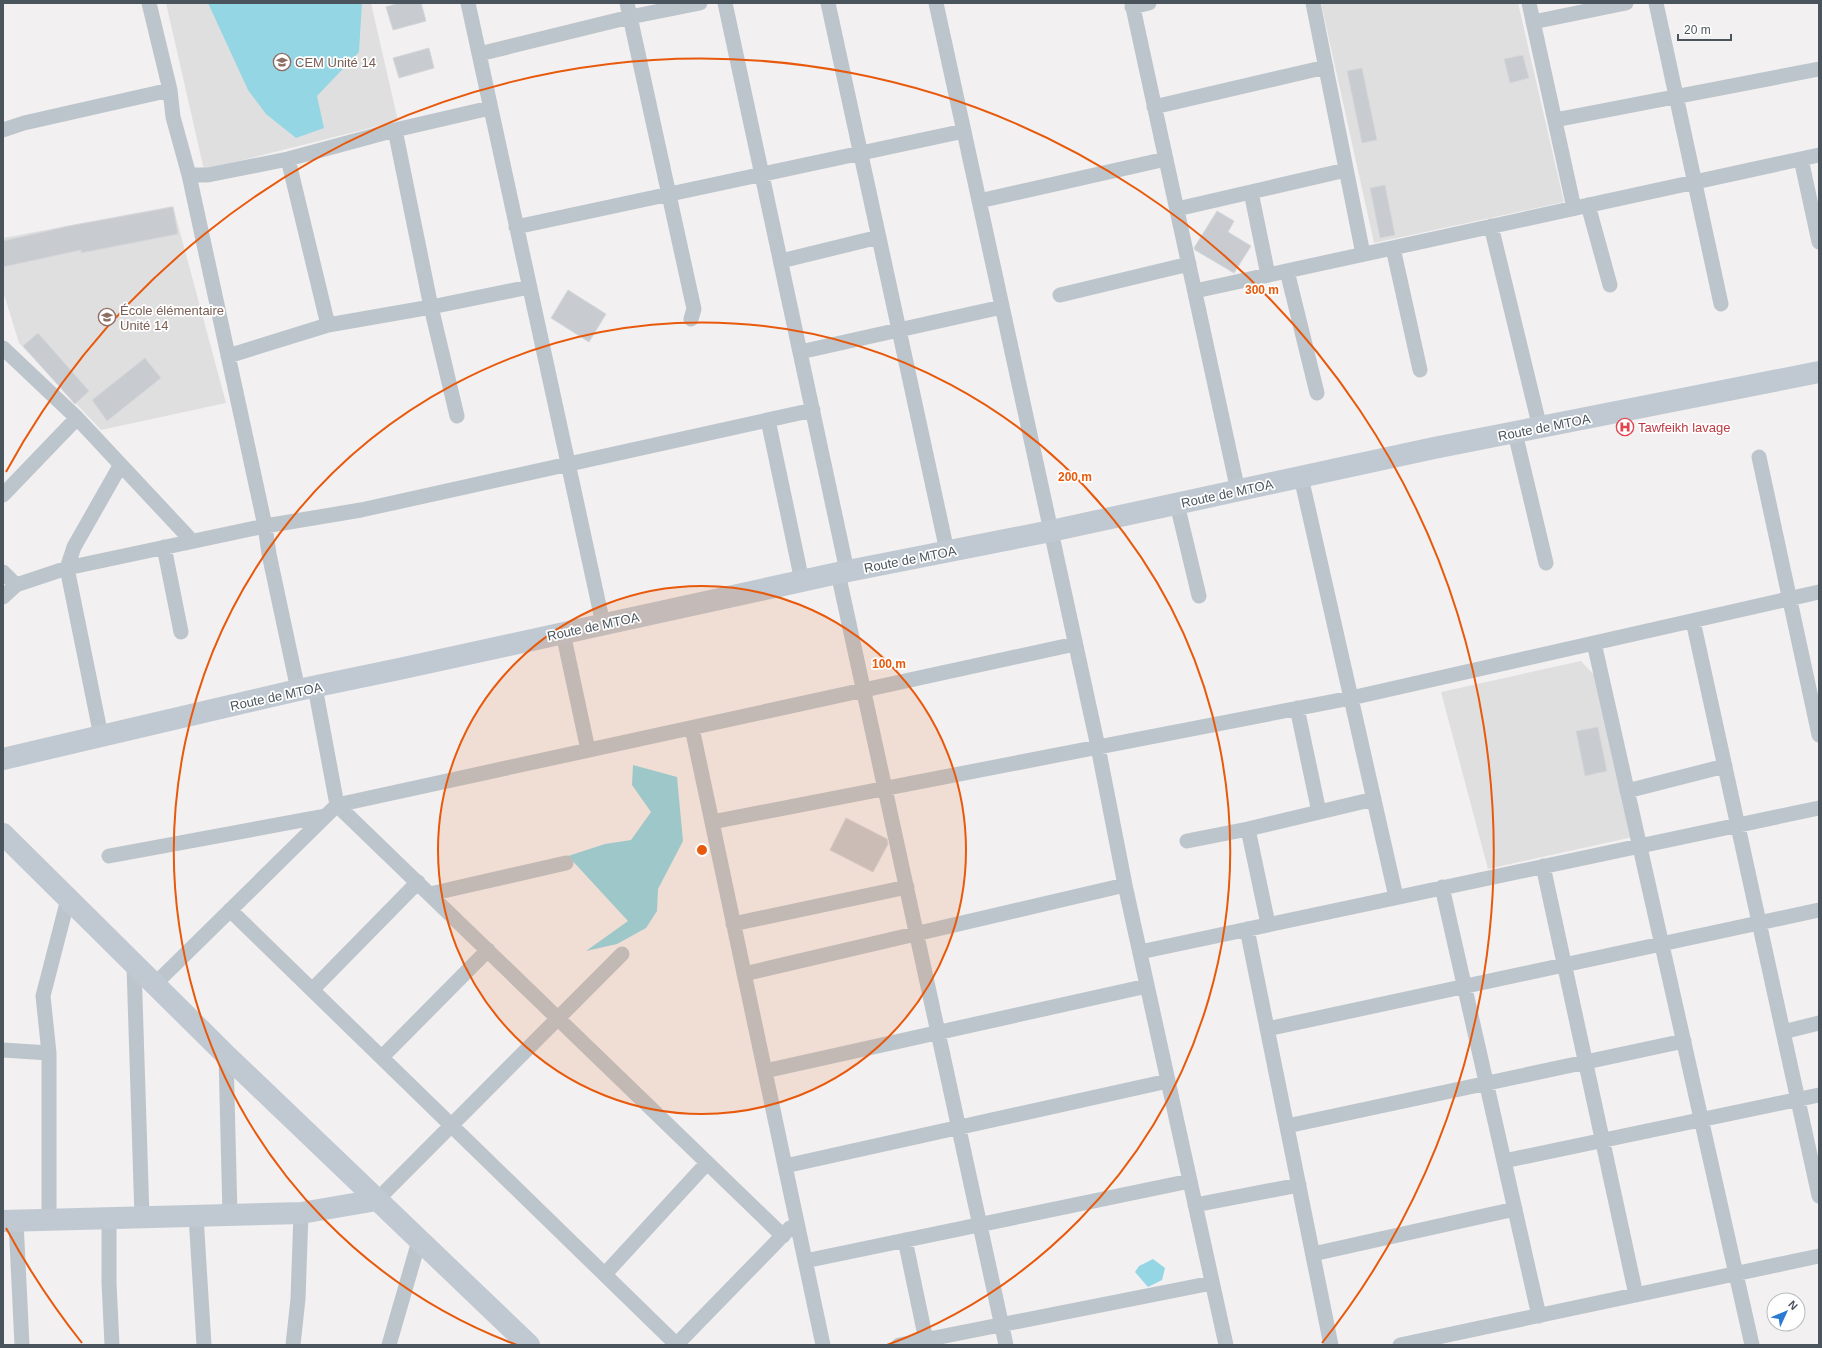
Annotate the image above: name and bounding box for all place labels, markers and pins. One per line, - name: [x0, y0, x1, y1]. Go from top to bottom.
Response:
- school or university icon: CEM Unité 14: [272, 52, 292, 72]
- place label: CEM Unité 14: [295, 55, 376, 70]
- place label: École élémentaire Unité 14: [120, 303, 224, 333]
- school or university icon: École élémentaire Unité 14: [97, 307, 117, 327]
- hospital icon: Tawfeikh lavage: [1615, 417, 1635, 437]
- place label: Tawfeikh lavage: [1638, 420, 1731, 435]
- centre of rings: [695, 843, 709, 857]

